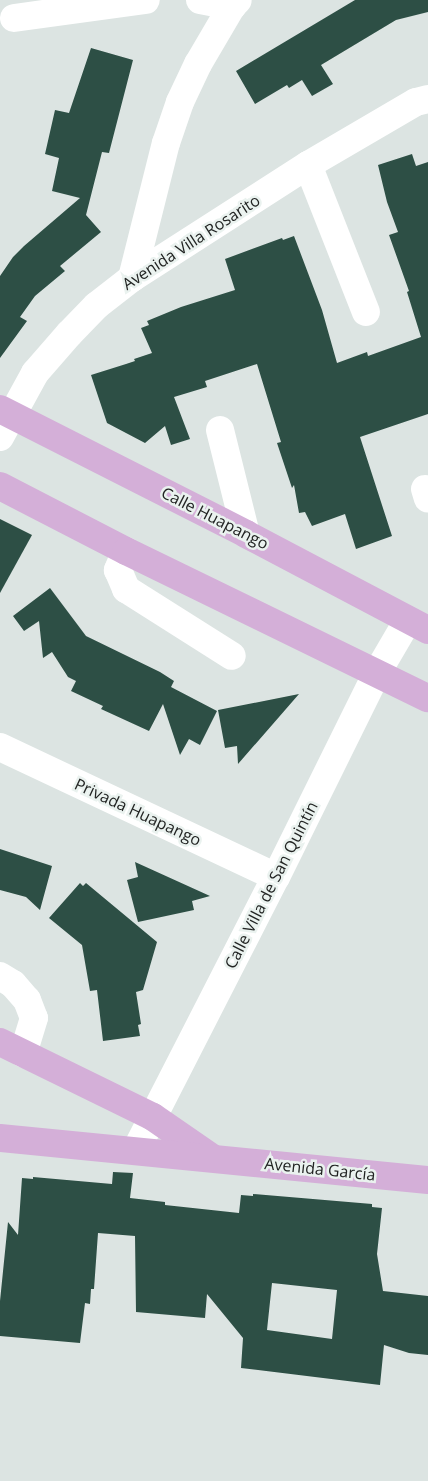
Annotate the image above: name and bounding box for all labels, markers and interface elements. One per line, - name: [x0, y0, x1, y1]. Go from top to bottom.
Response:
- street label: Avenida Villa Rosarito: [119, 190, 263, 294]
- street label: Calle Huapango: [158, 483, 272, 553]
- street label: Privada Huapango: [72, 774, 204, 850]
- street label: Calle Villa de San Quintín: [220, 798, 322, 972]
- street label: Avenida García: [264, 1154, 376, 1184]

